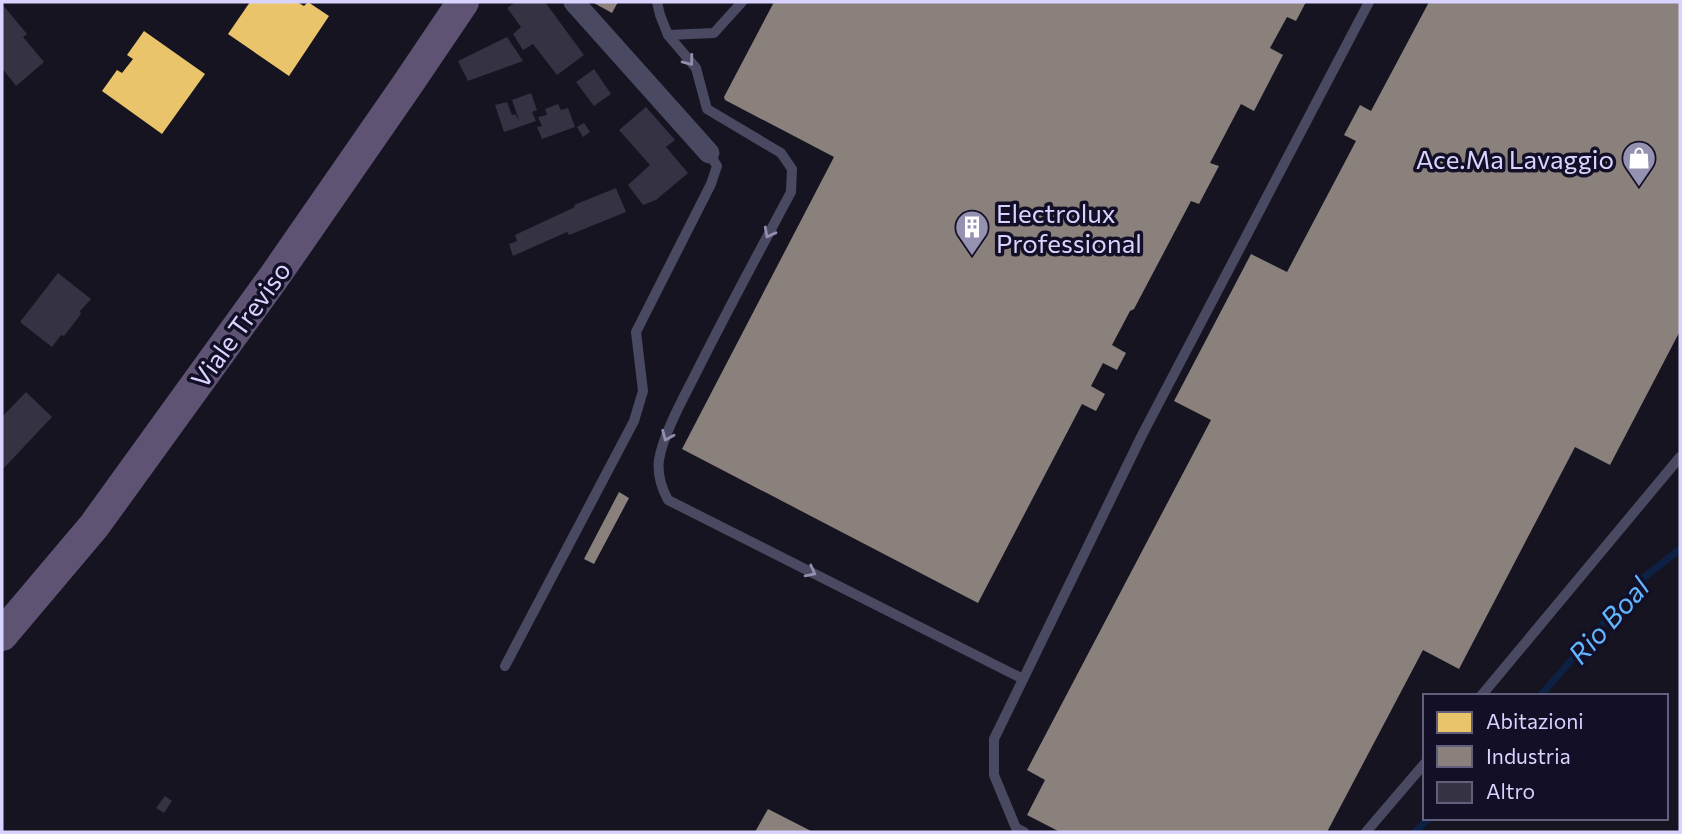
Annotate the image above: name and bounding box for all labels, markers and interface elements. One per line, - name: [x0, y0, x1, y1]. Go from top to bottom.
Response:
- one-way arrow: [681, 53, 693, 65]
- shop icon: Ace.Ma Lavaggio: [1620, 139, 1658, 188]
- place label: Ace.Ma Lavaggio: [1416, 143, 1614, 174]
- place label: Electrolux Professional: [996, 197, 1142, 258]
- building icon: Electrolux Professional: [953, 208, 991, 257]
- one-way arrow: [764, 226, 778, 238]
- street label: Viale Treviso: [184, 255, 296, 393]
- one-way arrow: [661, 429, 675, 441]
- one-way arrow: [804, 564, 816, 578]
- water label: Rio Boal: [1560, 569, 1656, 670]
- legend: [1423, 694, 1668, 820]
- text: Abitazioni: [1486, 708, 1584, 733]
- text: Industria: [1486, 743, 1571, 768]
- text: Altro: [1486, 778, 1535, 803]

